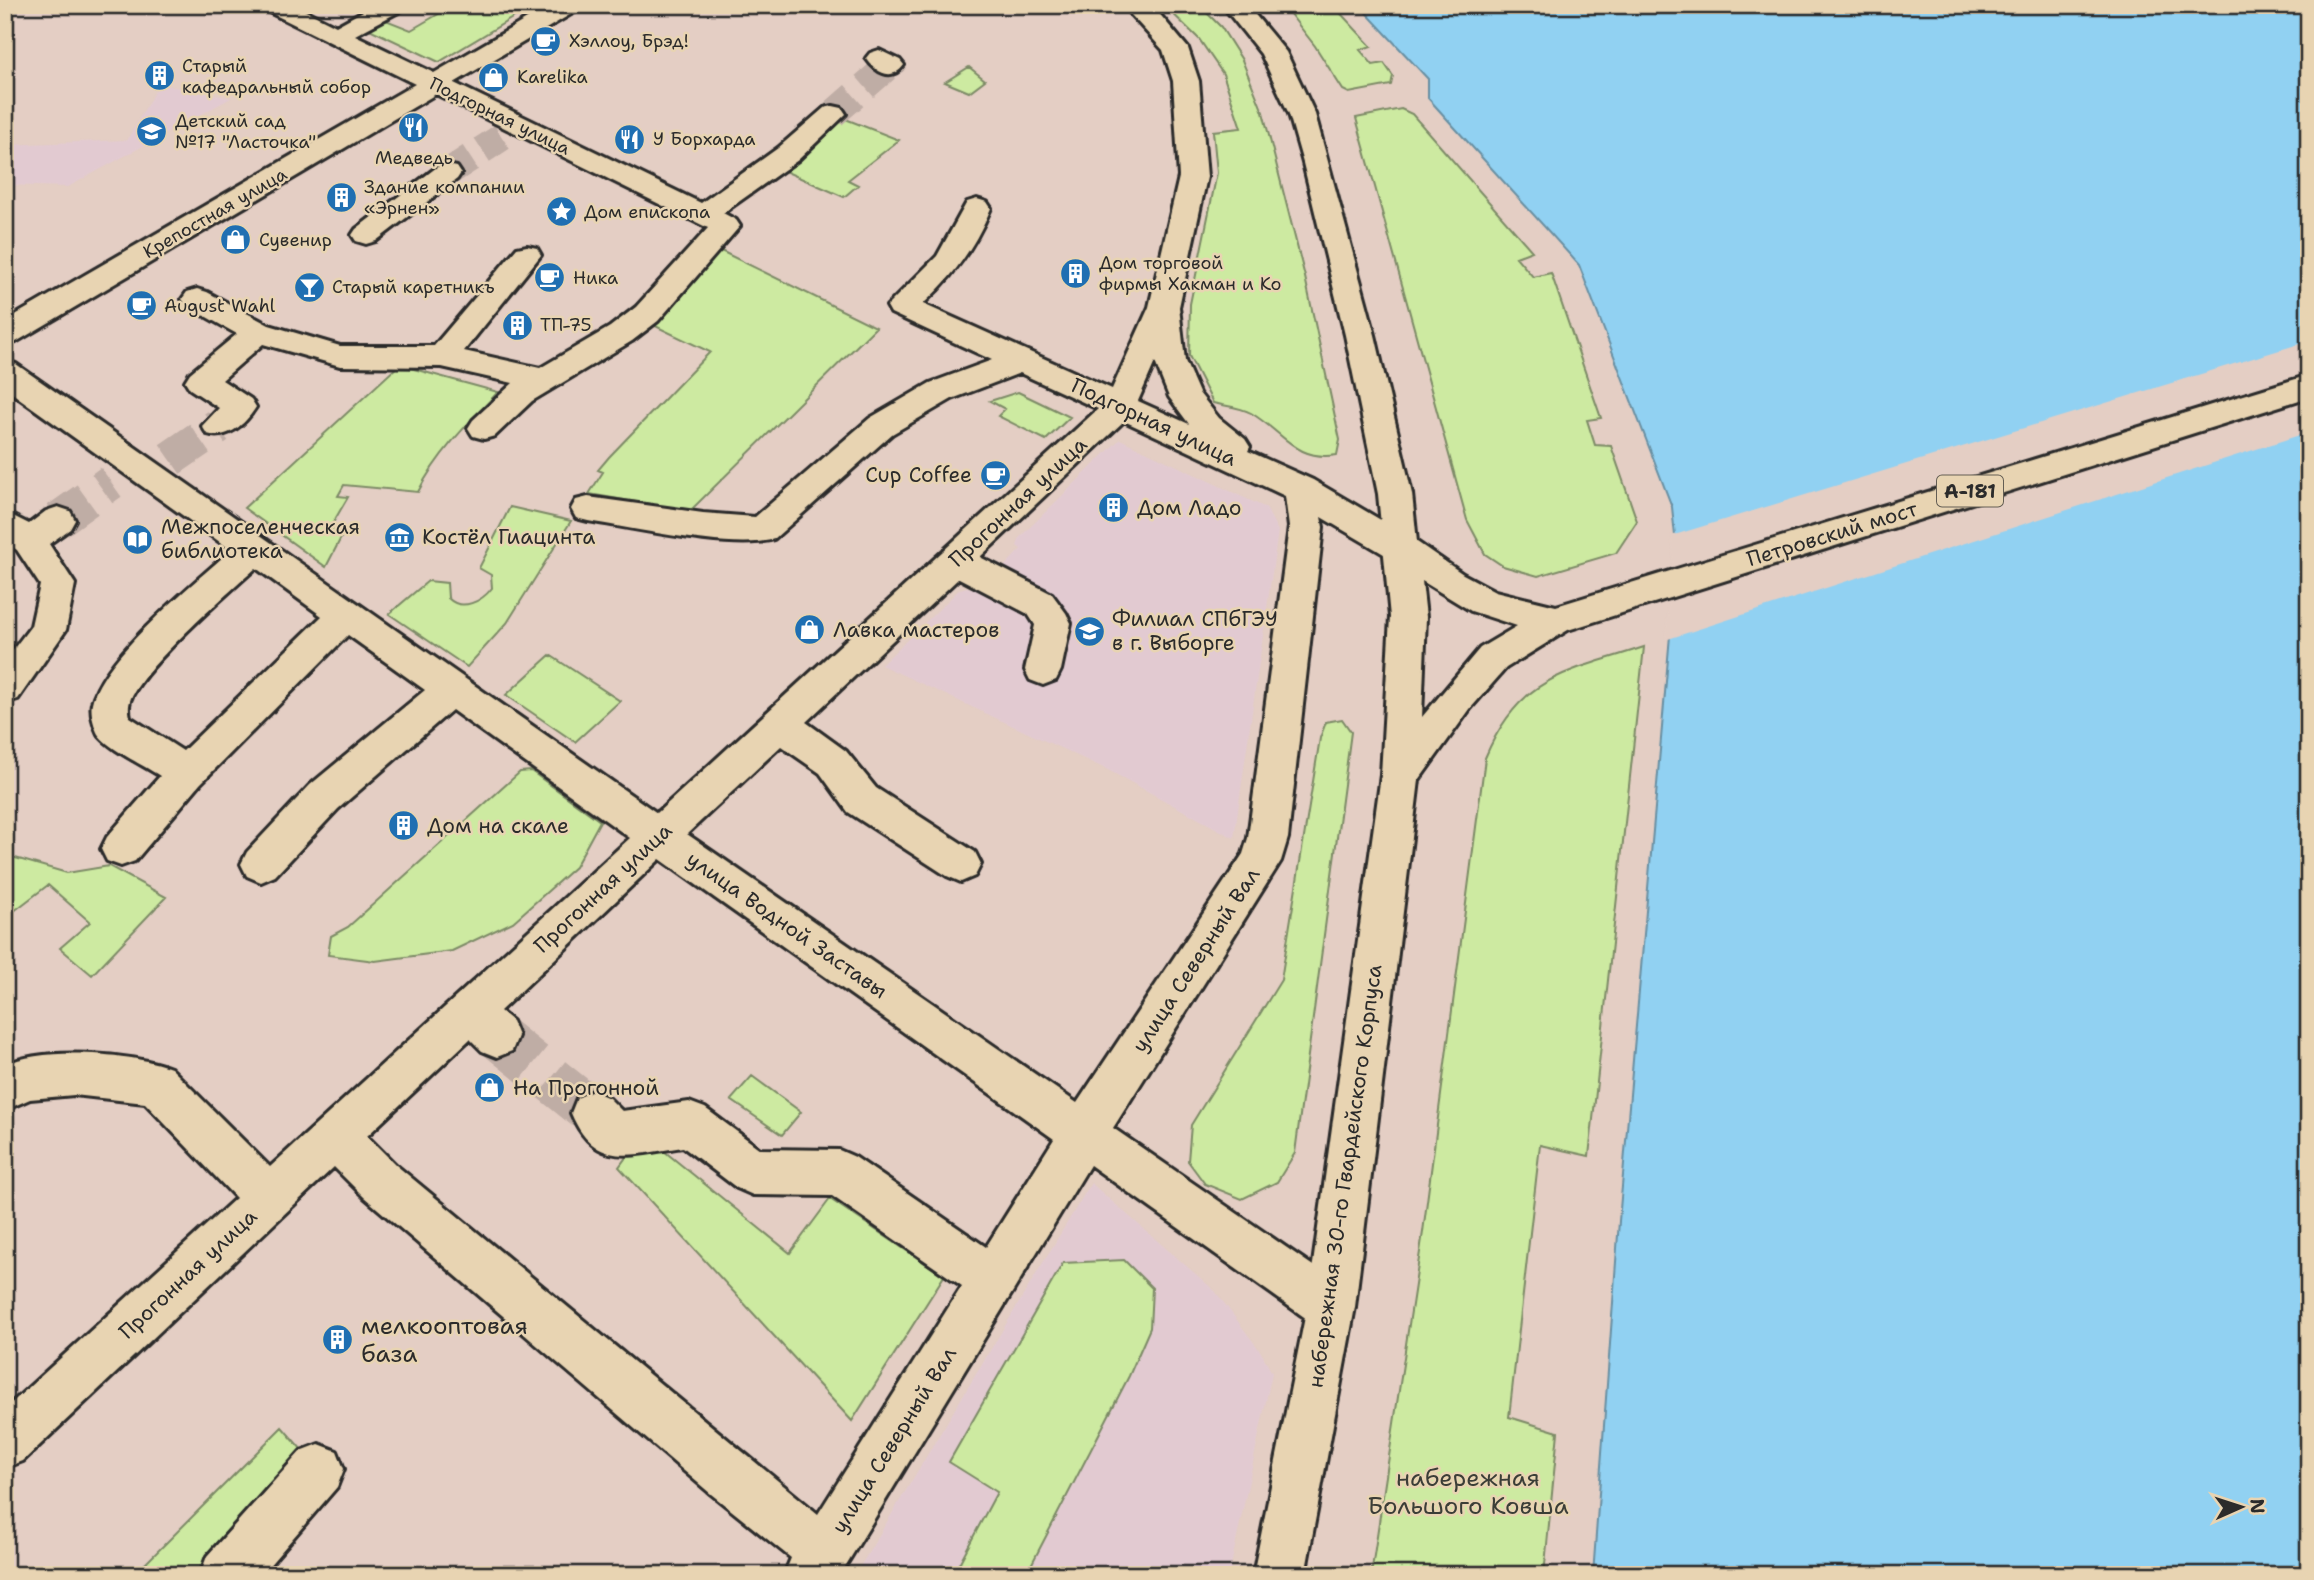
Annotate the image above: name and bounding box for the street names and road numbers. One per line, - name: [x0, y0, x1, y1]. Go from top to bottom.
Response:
- street label: Подгорная улица: [426, 72, 574, 160]
- street label: Крепостная улица: [139, 162, 291, 264]
- street label: Подгорная улица: [1067, 371, 1241, 473]
- street label: Прогонная улица: [943, 431, 1093, 573]
- road number: А-181: [1937, 476, 2003, 506]
- street label: Петровский мост: [1743, 495, 1921, 573]
- street label: Прогонная улица: [528, 817, 678, 959]
- street label: улица Водной Заставы: [681, 845, 893, 1005]
- street label: улица Северный Вал: [1126, 862, 1266, 1058]
- street label: набережная 30-го Гвардейского Корпуса: [1301, 963, 1389, 1389]
- street label: Прогонная улица: [113, 1203, 263, 1345]
- street label: улица Северный Вал: [825, 1341, 963, 1539]

